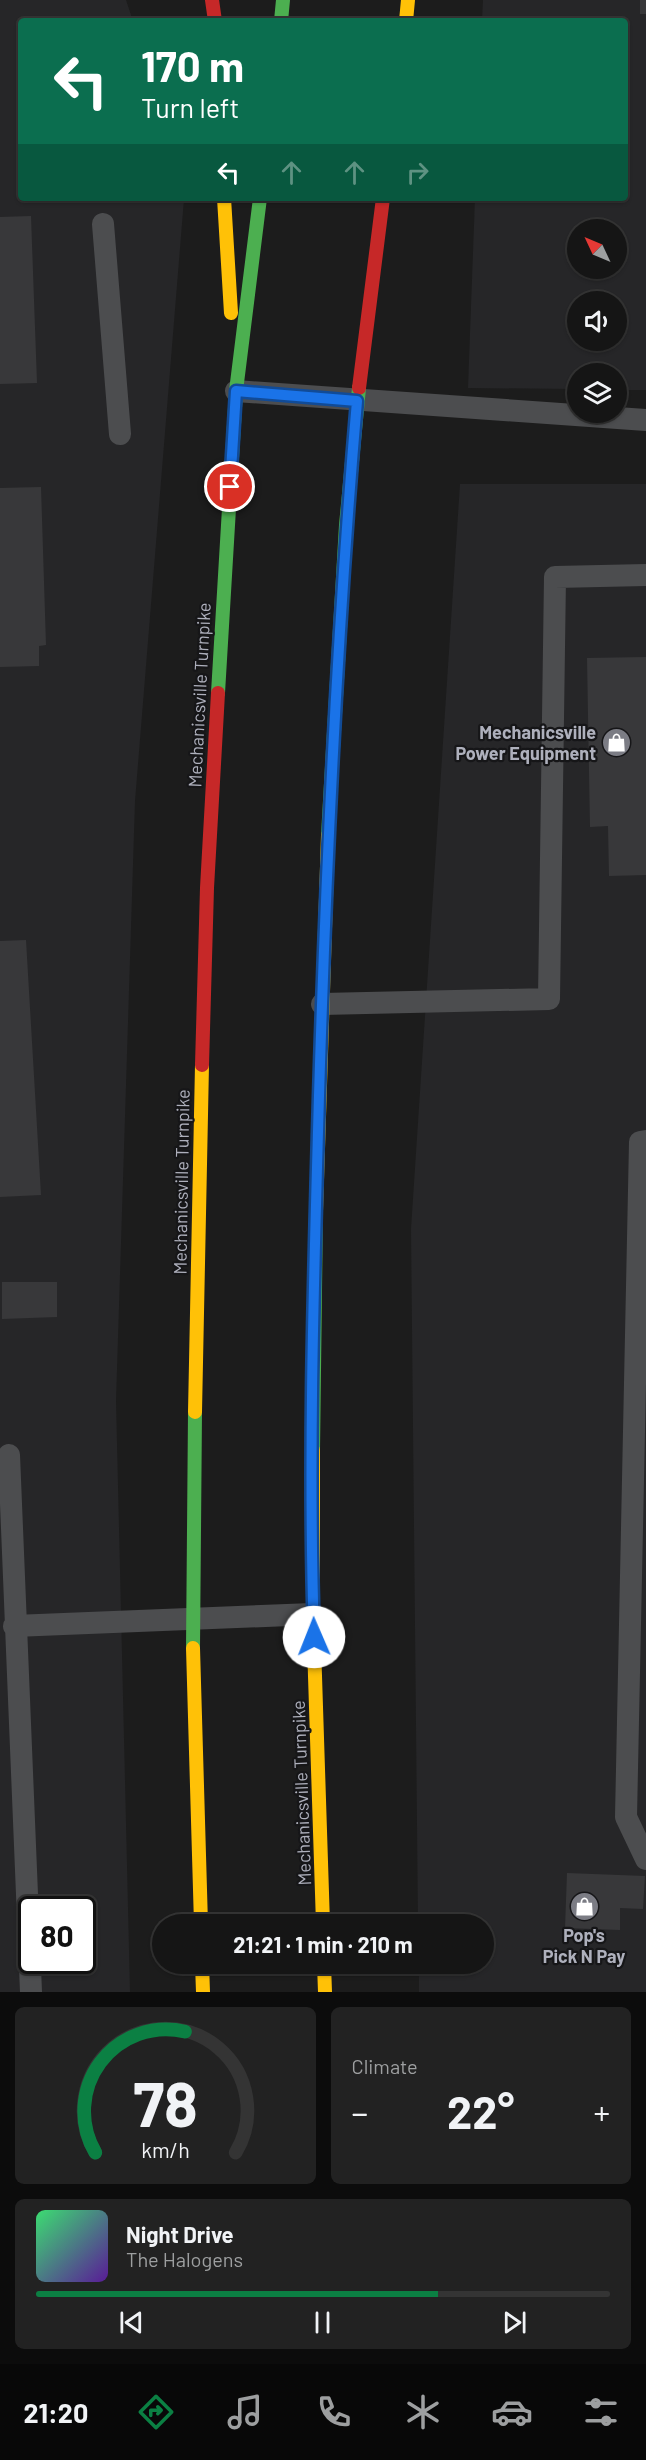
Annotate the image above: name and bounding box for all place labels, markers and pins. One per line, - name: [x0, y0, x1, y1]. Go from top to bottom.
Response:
- pin: [204, 461, 255, 512]
- place label: Mechanicsville Power Equipment: [456, 721, 596, 764]
- shop icon: Mechanicsville Power Equipment: [601, 726, 633, 758]
- shop icon: Pop's Pick N Pay: [568, 1890, 600, 1922]
- place label: Pop's Pick N Pay: [543, 1924, 625, 1967]

